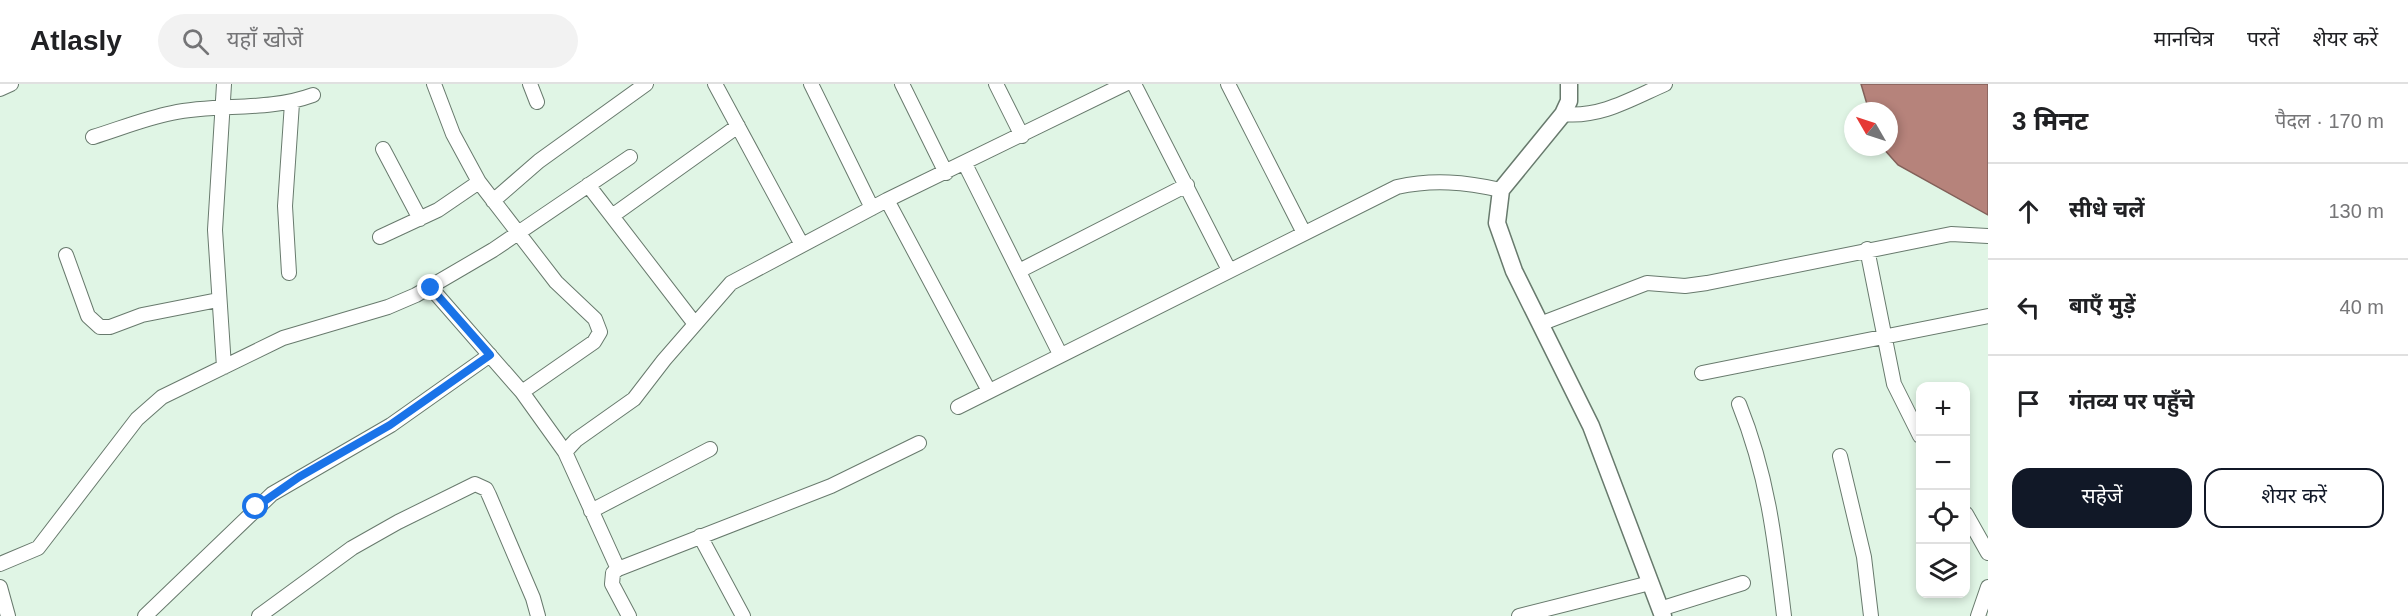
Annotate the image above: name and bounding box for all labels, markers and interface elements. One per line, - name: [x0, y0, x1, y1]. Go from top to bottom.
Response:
- search box: [158, 14, 578, 68]
- text: Atlasly: [30, 25, 122, 56]
- icon: search: [179, 25, 212, 58]
- text: यहाँ खोजें: [227, 27, 303, 52]
- text: मानचित्र: [2154, 27, 2214, 50]
- text: परतें: [2247, 27, 2279, 50]
- text: शेयर करें: [2312, 27, 2378, 50]
- north arrow: [1844, 102, 1898, 156]
- text: 3 मिनट: [2012, 106, 2088, 136]
- text: पैदल · 170 m: [2275, 110, 2384, 132]
- icon: ahead: [2012, 195, 2045, 228]
- text: सीधे चलें: [2069, 197, 2144, 222]
- text: 130 m: [2328, 200, 2384, 222]
- route end: [417, 274, 443, 300]
- icon: left: [2012, 291, 2045, 324]
- text: बाएँ मुड़ें: [2069, 293, 2135, 318]
- text: 40 m: [2340, 296, 2384, 318]
- map controls: [1916, 382, 1970, 598]
- button: +: [1916, 382, 1970, 436]
- icon: arrive: [2012, 387, 2045, 420]
- text: गंतव्य पर पहुँचे: [2069, 389, 2194, 414]
- button: −: [1916, 436, 1970, 490]
- button: सहेजें: [2012, 468, 2192, 528]
- button: शेयर करें: [2204, 468, 2384, 528]
- button: locate: [1916, 490, 1970, 544]
- route start: [242, 493, 268, 519]
- button: layers: [1916, 544, 1970, 598]

